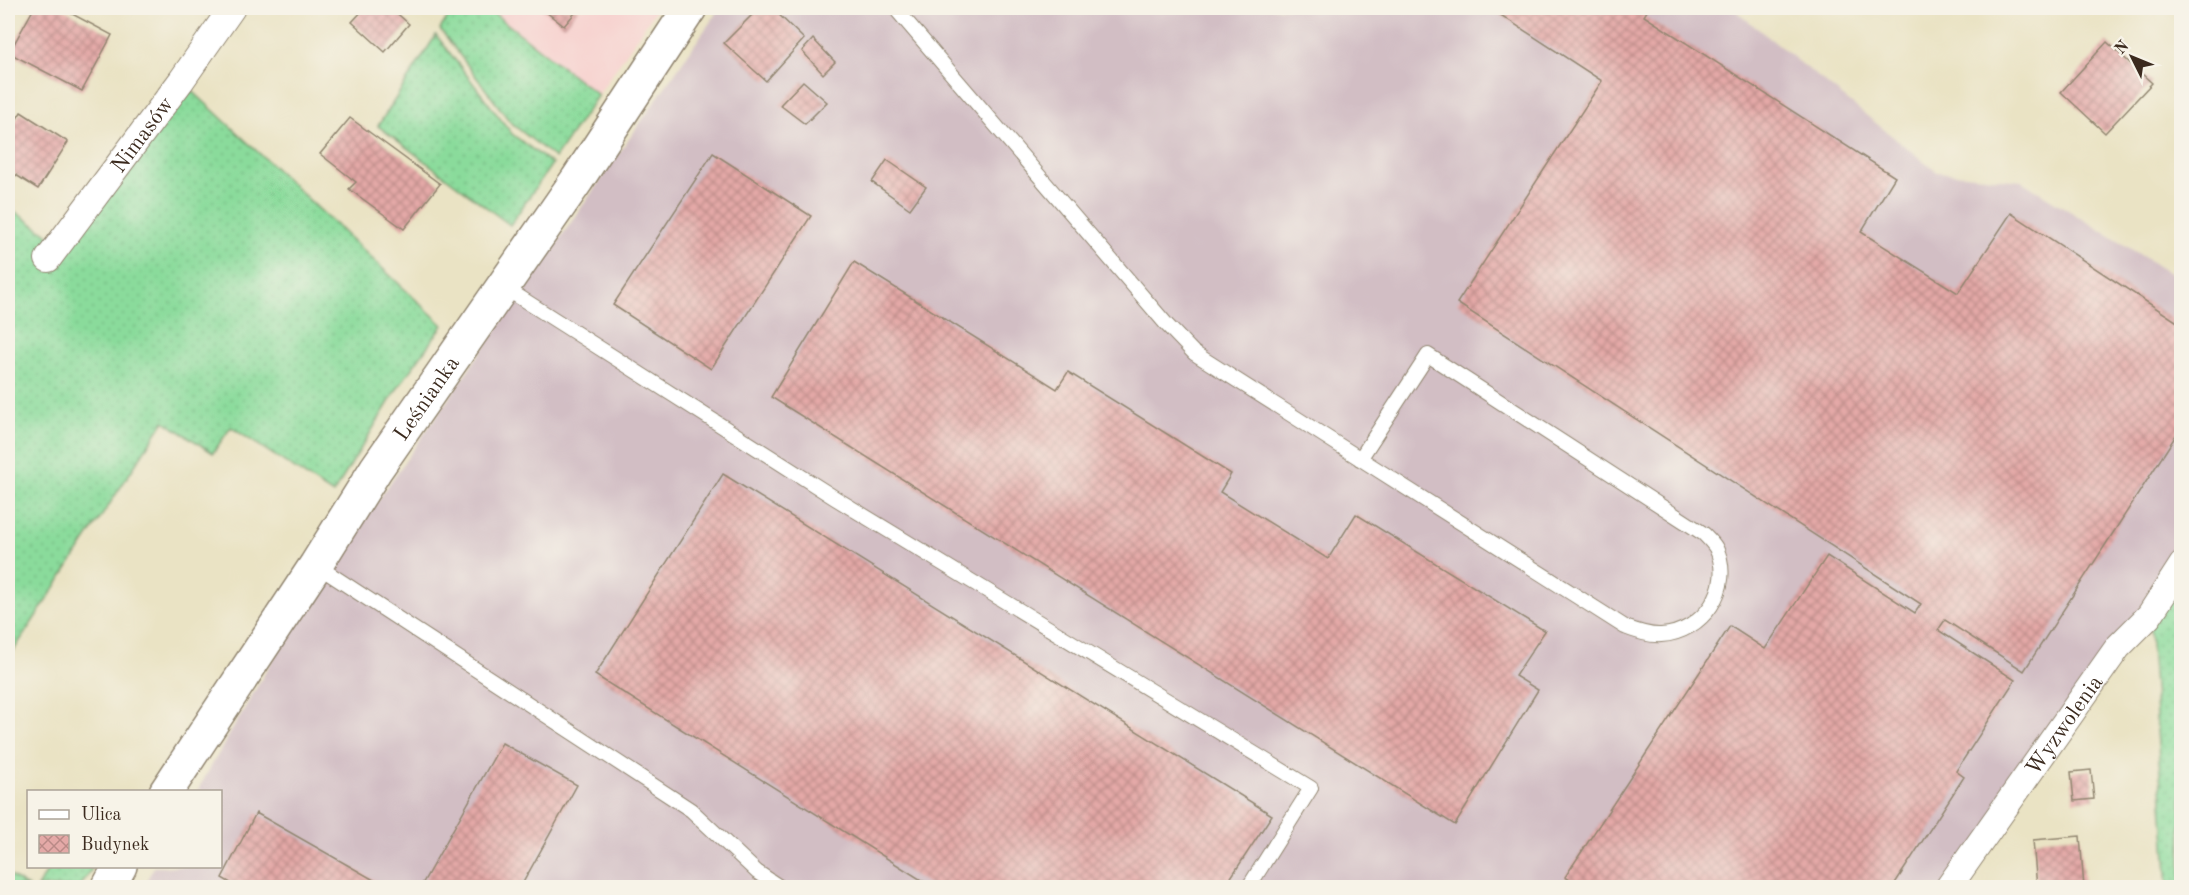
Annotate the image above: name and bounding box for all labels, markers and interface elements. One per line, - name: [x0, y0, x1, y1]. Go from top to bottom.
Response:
- north arrow: [2102, 27, 2162, 87]
- text: N: [2112, 38, 2133, 58]
- street label: Nimasów: [108, 93, 178, 177]
- street label: Leśnianka: [390, 353, 464, 445]
- street label: Wyzwolenia: [2022, 672, 2108, 780]
- legend: [27, 790, 222, 868]
- text: Ulica: [81, 806, 122, 824]
- text: Budynek: [81, 836, 149, 854]

